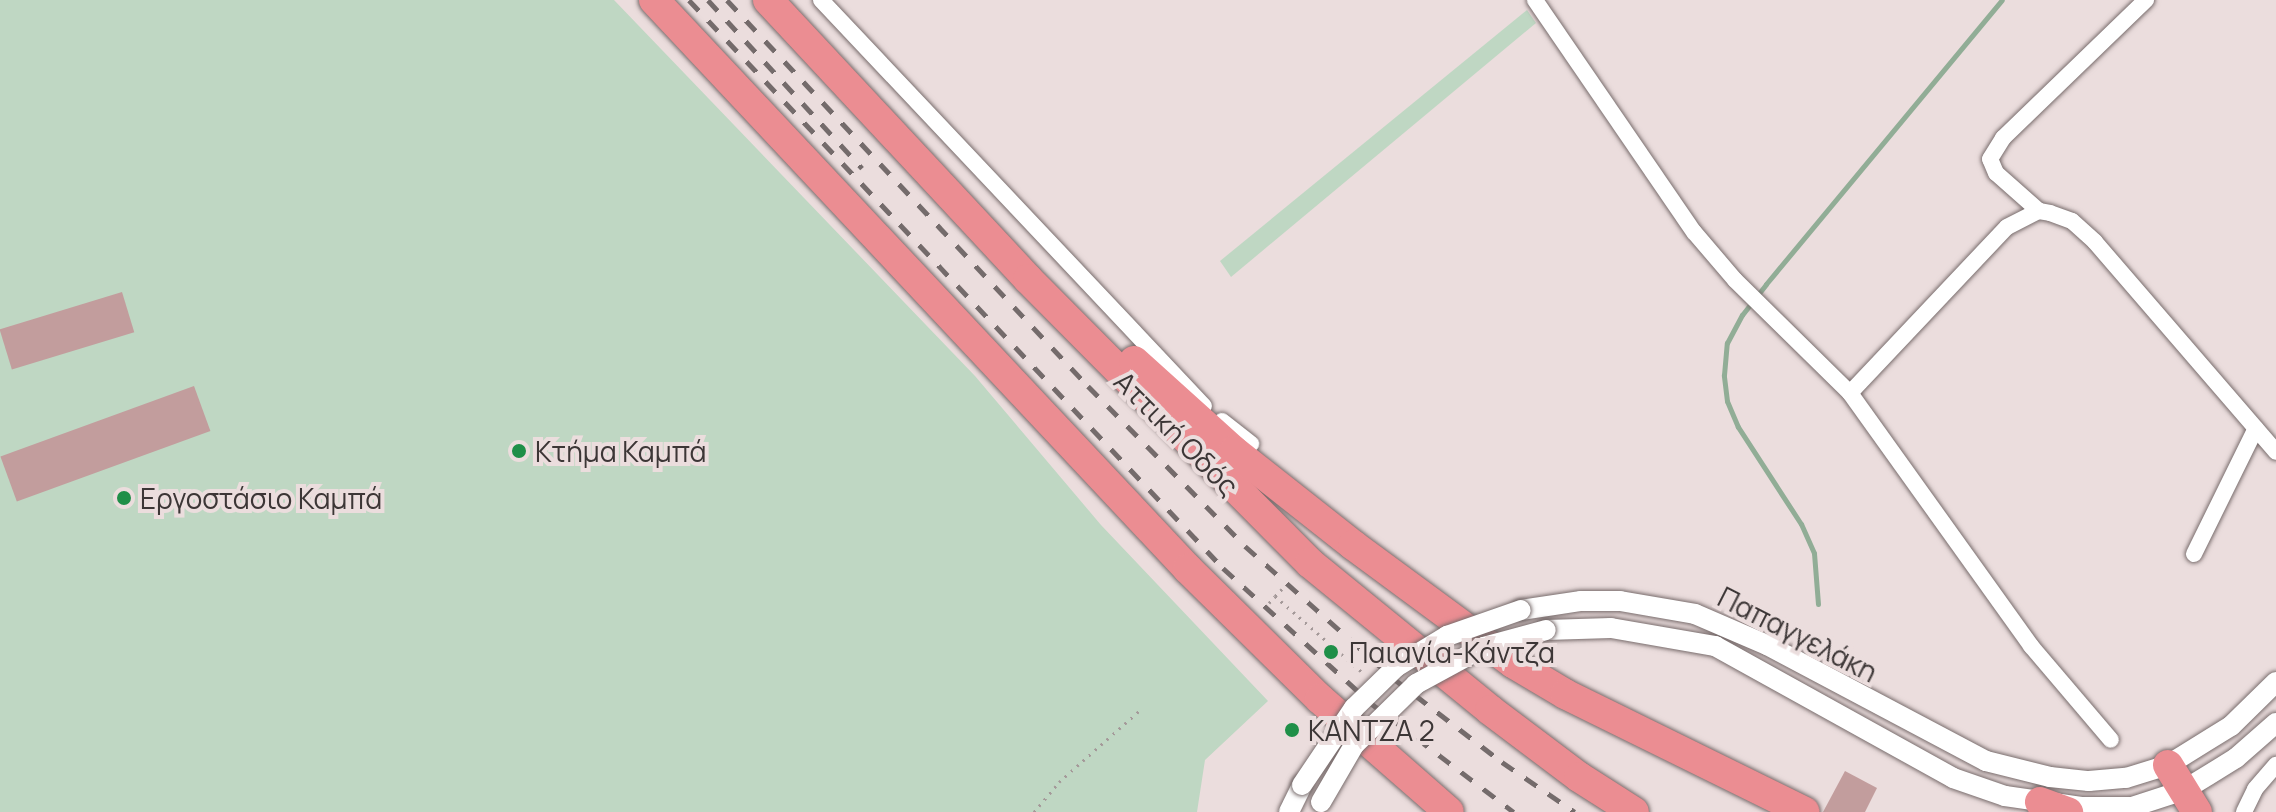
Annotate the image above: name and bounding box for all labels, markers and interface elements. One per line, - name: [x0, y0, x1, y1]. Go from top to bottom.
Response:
- street label: Αττική Οδός: [1108, 364, 1246, 502]
- place label: Kτήμα Καμπά: [535, 434, 707, 468]
- marker: Kτήμα Καμπά: [510, 442, 528, 460]
- place label: Εργοστάσιο Καμπά: [140, 481, 382, 515]
- marker: Εργοστάσιο Καμπά: [115, 489, 133, 507]
- street label: Παπαγγελάκη: [1713, 579, 1883, 689]
- place label: Παιανία-Κάντζα: [1349, 635, 1555, 669]
- marker: Παιανία-Κάντζα: [1320, 641, 1342, 663]
- place label: ΚΑΝΤΖΑ 2: [1308, 713, 1435, 747]
- marker: ΚΑΝΤΖΑ 2: [1283, 721, 1301, 739]

